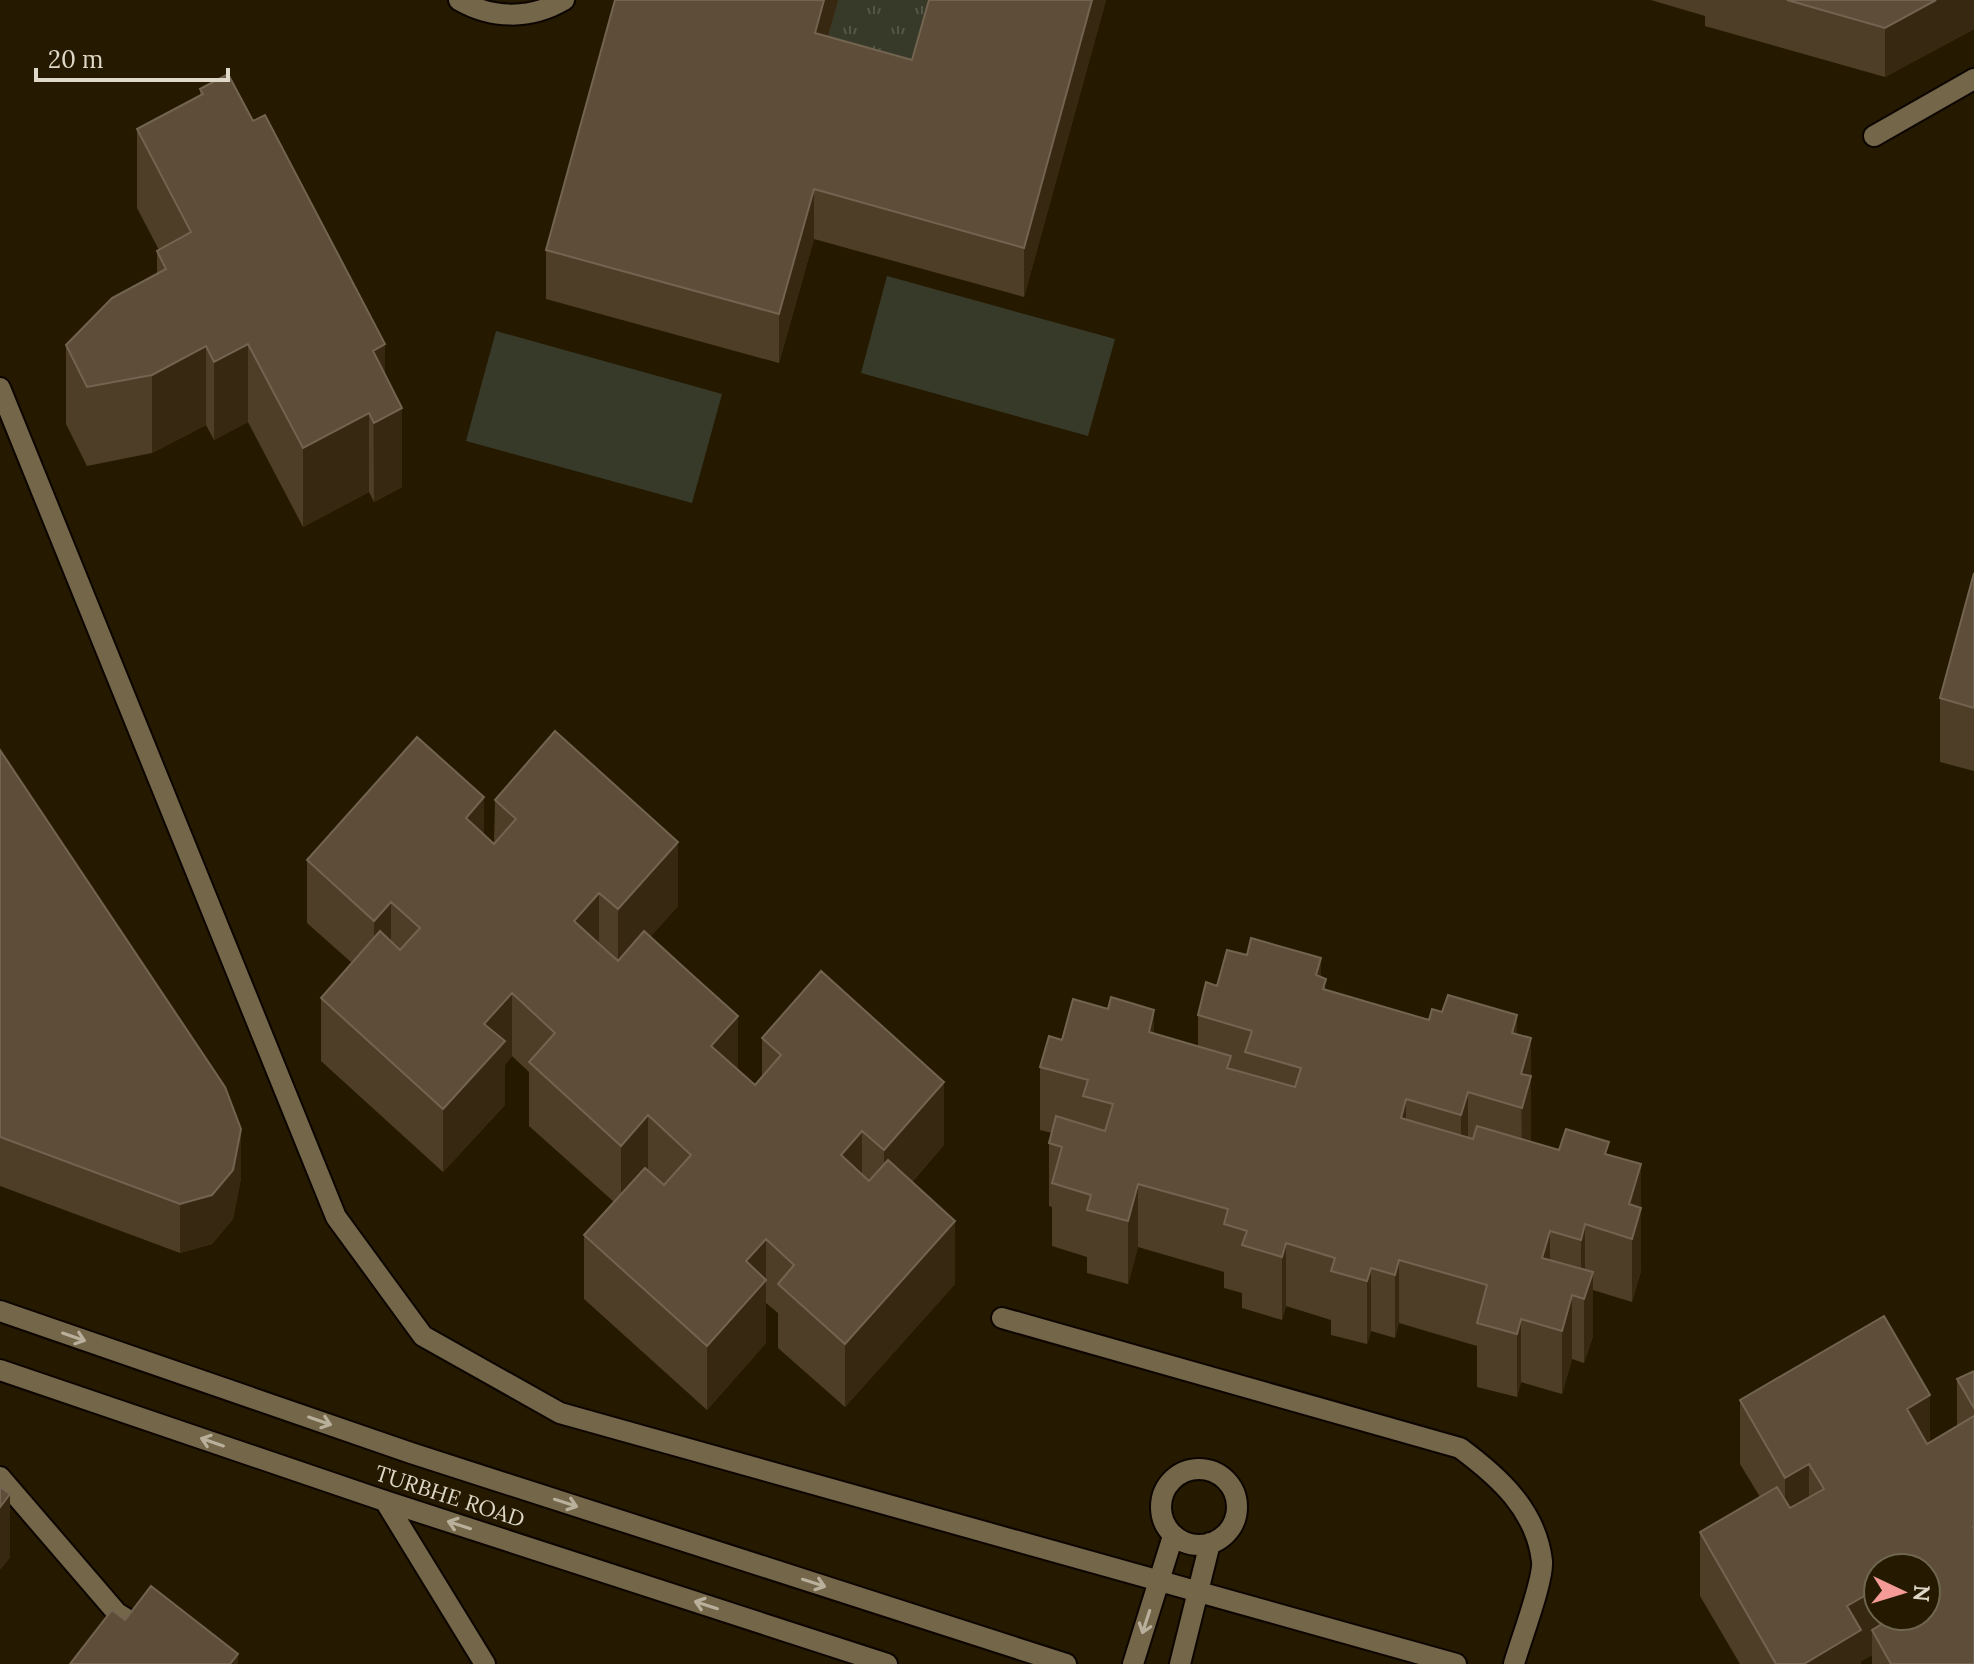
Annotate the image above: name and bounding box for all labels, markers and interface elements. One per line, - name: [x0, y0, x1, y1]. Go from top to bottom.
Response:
- scale bar: [36, 32, 228, 82]
- text: 20 m: [48, 44, 104, 75]
- one-way arrow: [61, 1330, 86, 1345]
- one-way arrow: [307, 1415, 332, 1430]
- one-way arrow: [200, 1433, 225, 1448]
- street label: TURBHE ROAD: [372, 1459, 528, 1533]
- one-way arrow: [553, 1496, 579, 1511]
- one-way arrow: [447, 1516, 472, 1531]
- north arrow: [1862, 1552, 1942, 1632]
- one-way arrow: [801, 1576, 826, 1591]
- text: N: [1907, 1584, 1937, 1603]
- one-way arrow: [694, 1597, 719, 1612]
- one-way arrow: [1138, 1609, 1152, 1634]

